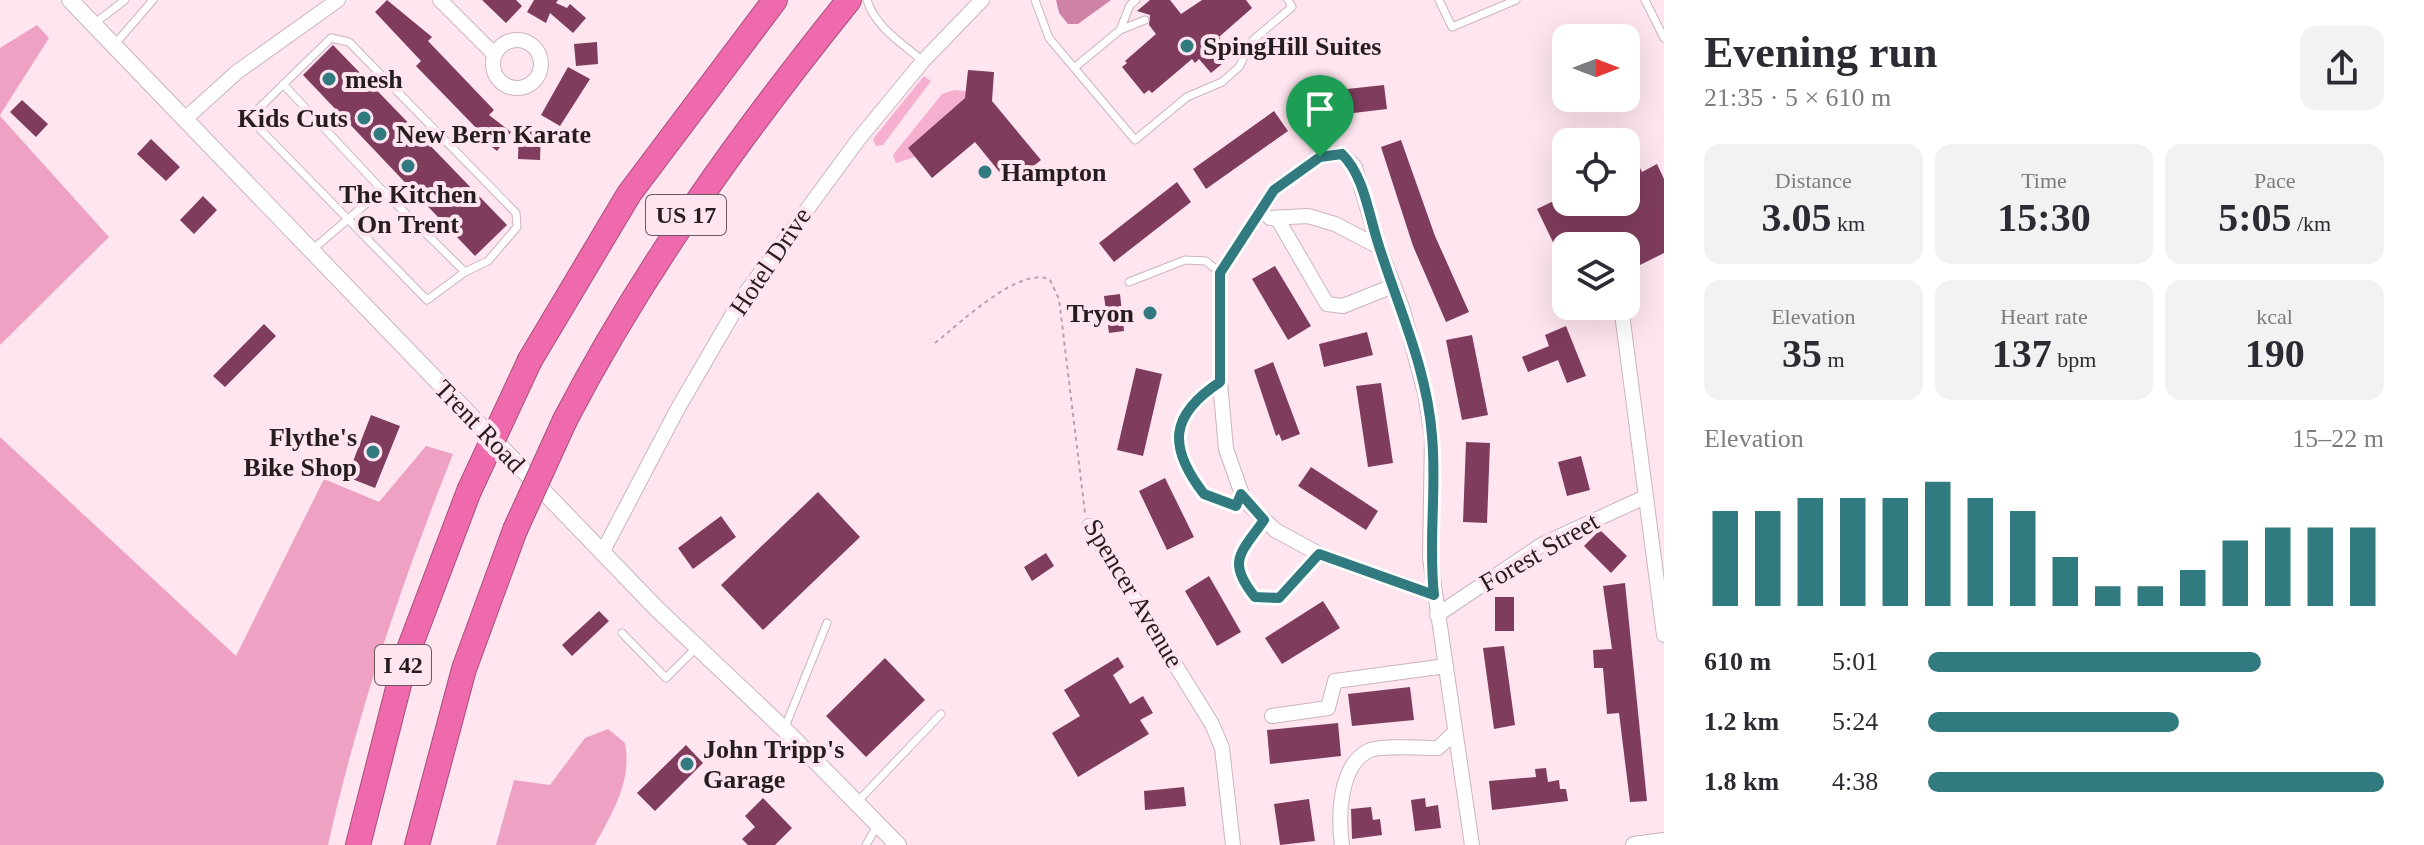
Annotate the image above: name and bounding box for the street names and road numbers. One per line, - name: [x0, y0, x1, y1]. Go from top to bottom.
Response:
- road number: US 17: [646, 195, 726, 235]
- street label: Hotel Drive: [724, 202, 817, 321]
- street label: Trent Road: [429, 374, 531, 478]
- street label: Forest Street: [1475, 506, 1604, 598]
- street label: Spencer Avenue: [1078, 514, 1189, 673]
- road number: I 42: [375, 645, 431, 685]

